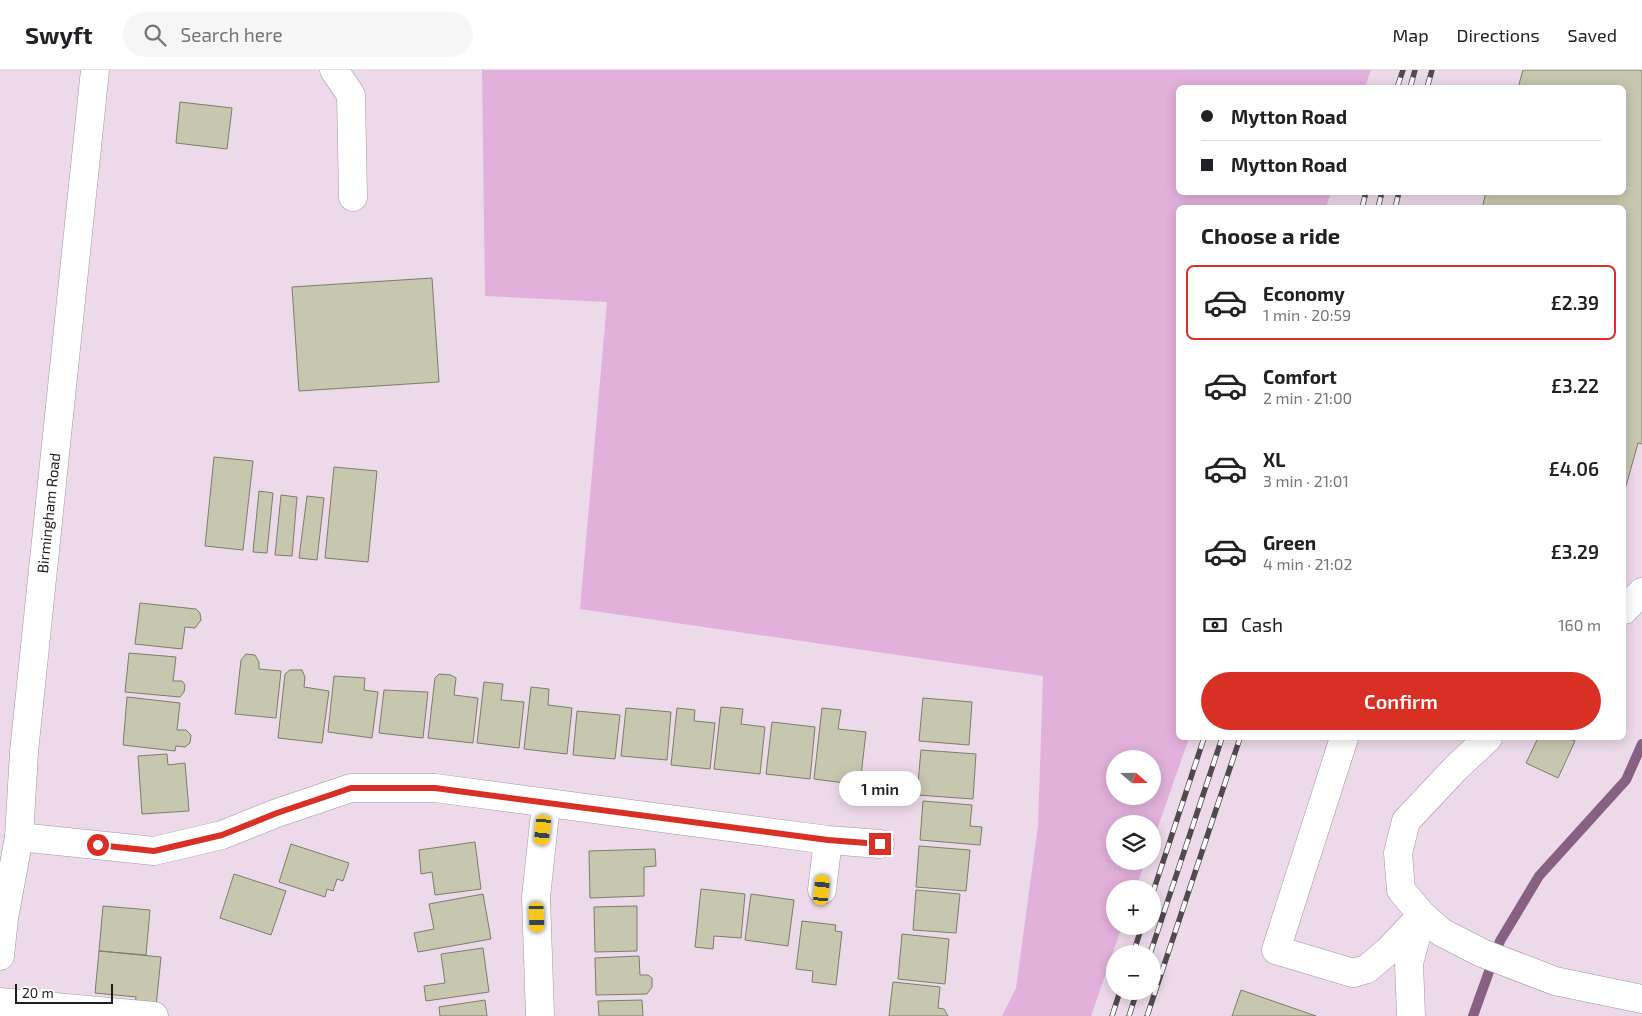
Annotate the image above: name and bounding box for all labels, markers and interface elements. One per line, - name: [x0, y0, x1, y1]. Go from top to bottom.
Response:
- search box: [123, 12, 473, 57]
- text: Swyft: [25, 20, 93, 49]
- icon: search: [141, 21, 169, 49]
- text: Search here: [181, 23, 283, 46]
- text: Map: [1392, 24, 1429, 46]
- text: Directions: [1457, 24, 1540, 46]
- text: Saved: [1568, 24, 1617, 46]
- text: Mytton Road: [1231, 105, 1347, 128]
- text: Mytton Road: [1231, 153, 1347, 176]
- text: Choose a ride: [1201, 222, 1340, 248]
- icon: car: [1203, 280, 1248, 325]
- text: Economy: [1263, 282, 1345, 305]
- text: £2.39: [1551, 291, 1599, 314]
- text: 1 min · 20:59: [1263, 305, 1351, 324]
- icon: car: [1203, 363, 1248, 408]
- text: Comfort: [1263, 365, 1337, 388]
- text: £3.22: [1551, 374, 1599, 397]
- text: 2 min · 21:00: [1263, 388, 1352, 407]
- icon: car: [1203, 446, 1248, 491]
- text: XL: [1263, 448, 1285, 471]
- street label: Birmingham Road: [33, 452, 63, 574]
- text: £4.06: [1549, 457, 1599, 480]
- text: 3 min · 21:01: [1263, 471, 1349, 490]
- icon: car: [1203, 529, 1248, 574]
- text: Green: [1263, 531, 1316, 554]
- text: £3.29: [1551, 540, 1599, 563]
- text: 4 min · 21:02: [1263, 554, 1352, 573]
- icon: cash: [1201, 611, 1229, 639]
- text: Cash: [1241, 613, 1283, 636]
- text: 160 m: [1558, 615, 1601, 634]
- button: Confirm: [1201, 672, 1601, 730]
- north arrow: [1106, 750, 1161, 805]
- map controls: [1106, 750, 1161, 1000]
- callout: 1 min: [839, 772, 921, 806]
- text: 1 min: [861, 779, 899, 798]
- car: [533, 814, 552, 846]
- button: layers: [1106, 815, 1161, 870]
- route end: [869, 833, 891, 855]
- route start: [87, 834, 109, 856]
- car: [812, 874, 831, 906]
- button: +: [1106, 880, 1161, 935]
- car: [528, 902, 545, 932]
- button: −: [1106, 945, 1161, 1000]
- scale bar: [15, 981, 112, 1004]
- text: 20 m: [22, 984, 54, 1001]

